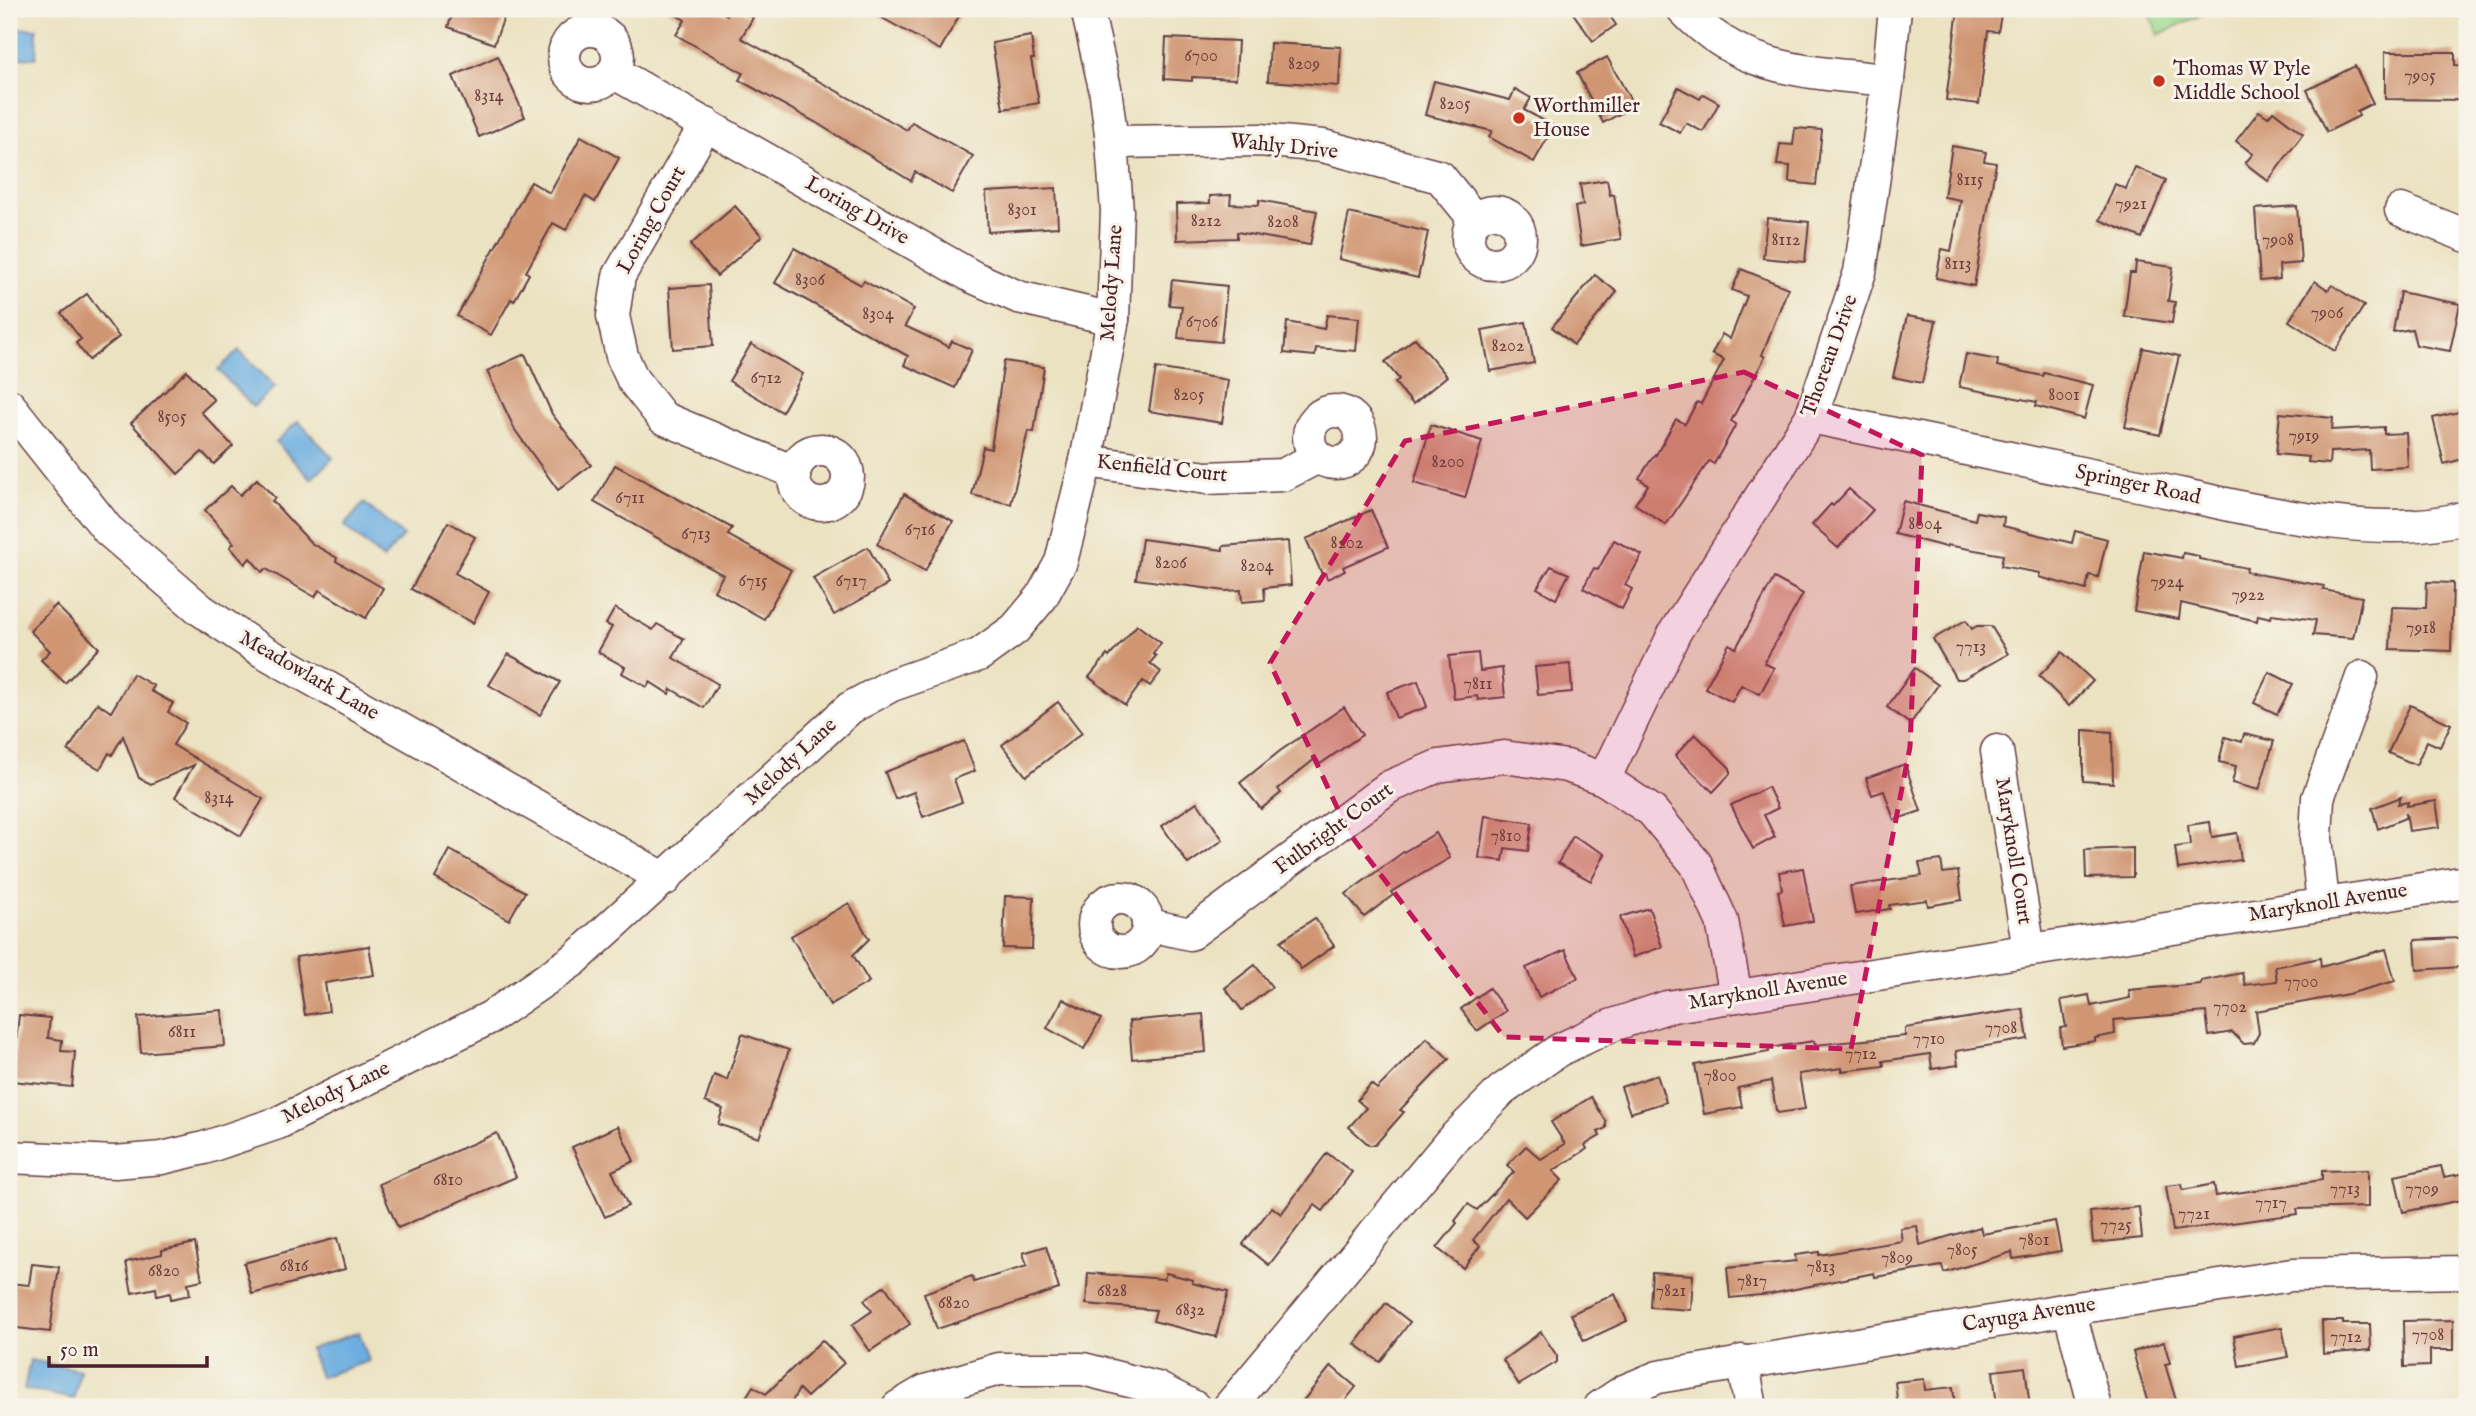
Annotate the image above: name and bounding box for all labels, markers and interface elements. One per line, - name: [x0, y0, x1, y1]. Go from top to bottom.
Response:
- house number: 6700: [1184, 45, 1218, 68]
- house number: 8209: [1288, 53, 1320, 76]
- place label: Thomas W Pyle Middle School: [2173, 56, 2311, 107]
- house number: 7905: [2404, 65, 2436, 88]
- marker: Thomas W Pyle Middle School: [2151, 73, 2167, 89]
- house number: 8314: [474, 85, 504, 108]
- house number: 8205: [1440, 93, 1471, 116]
- place label: Worthmiller House: [1533, 93, 1640, 144]
- marker: Worthmiller House: [1511, 110, 1527, 126]
- street label: Wahly Drive: [1229, 128, 1340, 166]
- street label: Loring Court: [611, 161, 693, 279]
- house number: 8115: [1957, 169, 1984, 192]
- street label: Loring Drive: [800, 170, 914, 252]
- house number: 7921: [2115, 193, 2147, 216]
- house number: 8301: [1007, 199, 1037, 222]
- house number: 8212: [1191, 210, 1221, 233]
- house number: 8208: [1267, 211, 1299, 234]
- street label: Melody Lane: [1094, 223, 1130, 342]
- house number: 8112: [1772, 229, 1800, 252]
- house number: 7908: [2262, 229, 2294, 252]
- house number: 8113: [1944, 253, 1972, 276]
- house number: 8306: [795, 269, 826, 292]
- street label: Thoreau Drive: [1795, 291, 1865, 421]
- house number: 7906: [2311, 302, 2344, 325]
- house number: 8304: [862, 303, 894, 326]
- house number: 6706: [1186, 311, 1219, 334]
- house number: 8202: [1492, 335, 1524, 358]
- house number: 6712: [750, 367, 782, 390]
- house number: 8205: [1174, 384, 1205, 407]
- house number: 8001: [2048, 384, 2080, 407]
- house number: 8505: [158, 406, 187, 429]
- house number: 7919: [2289, 425, 2319, 448]
- street label: Kenfield Court: [1095, 449, 1229, 489]
- house number: 8200: [1431, 451, 1465, 474]
- street label: Springer Road: [2073, 459, 2204, 512]
- house number: 6711: [615, 487, 645, 510]
- house number: 8004: [1908, 513, 1942, 536]
- house number: 6716: [905, 519, 936, 542]
- house number: 6713: [681, 523, 711, 546]
- house number: 8202: [1331, 532, 1363, 555]
- house number: 8206: [1155, 552, 1187, 575]
- house number: 8204: [1240, 555, 1274, 578]
- house number: 6715: [738, 570, 768, 593]
- house number: 6717: [835, 570, 867, 593]
- house number: 7924: [2150, 571, 2184, 594]
- house number: 7922: [2231, 584, 2265, 607]
- house number: 7918: [2406, 617, 2436, 640]
- street label: Meadowlark Lane: [234, 625, 384, 727]
- house number: 7713: [1956, 636, 1986, 659]
- house number: 7811: [1464, 673, 1492, 696]
- street label: Melody Lane: [739, 712, 843, 812]
- street label: Maryknoll Court: [1988, 776, 2038, 926]
- street label: Fulbright Court: [1269, 777, 1399, 881]
- house number: 8314: [204, 787, 234, 810]
- house number: 7810: [1491, 825, 1521, 848]
- street label: Maryknoll Avenue: [2247, 877, 2410, 929]
- street label: Maryknoll Avenue: [1687, 965, 1850, 1017]
- house number: 7700: [2284, 971, 2318, 994]
- house number: 7702: [2213, 996, 2247, 1019]
- house number: 7708: [1985, 1017, 2017, 1040]
- house number: 6811: [168, 1021, 196, 1044]
- house number: 7710: [1913, 1028, 1945, 1051]
- house number: 7712: [1845, 1043, 1877, 1066]
- street label: Melody Lane: [277, 1055, 395, 1131]
- house number: 7800: [1703, 1065, 1737, 1088]
- house number: 6810: [433, 1169, 463, 1192]
- house number: 7713: [2330, 1178, 2360, 1201]
- house number: 7709: [2405, 1178, 2439, 1201]
- house number: 7717: [2255, 1192, 2287, 1215]
- house number: 7721: [2178, 1203, 2210, 1226]
- house number: 7725: [2100, 1214, 2132, 1237]
- house number: 7801: [2019, 1229, 2049, 1252]
- house number: 7805: [1947, 1239, 1978, 1262]
- house number: 7809: [1881, 1247, 1913, 1270]
- house number: 6816: [280, 1255, 309, 1278]
- house number: 7813: [1807, 1256, 1835, 1279]
- house number: 6820: [148, 1260, 180, 1283]
- house number: 7817: [1737, 1270, 1767, 1293]
- house number: 6828: [1097, 1280, 1127, 1303]
- house number: 7821: [1656, 1280, 1686, 1303]
- street label: Cayuga Avenue: [1961, 1291, 2098, 1339]
- house number: 6820: [938, 1292, 970, 1315]
- house number: 6832: [1175, 1299, 1205, 1322]
- house number: 7708: [2412, 1324, 2444, 1347]
- scale bar: [49, 1325, 206, 1369]
- house number: 7712: [2330, 1326, 2362, 1349]
- text: 50 m: [60, 1337, 99, 1364]

